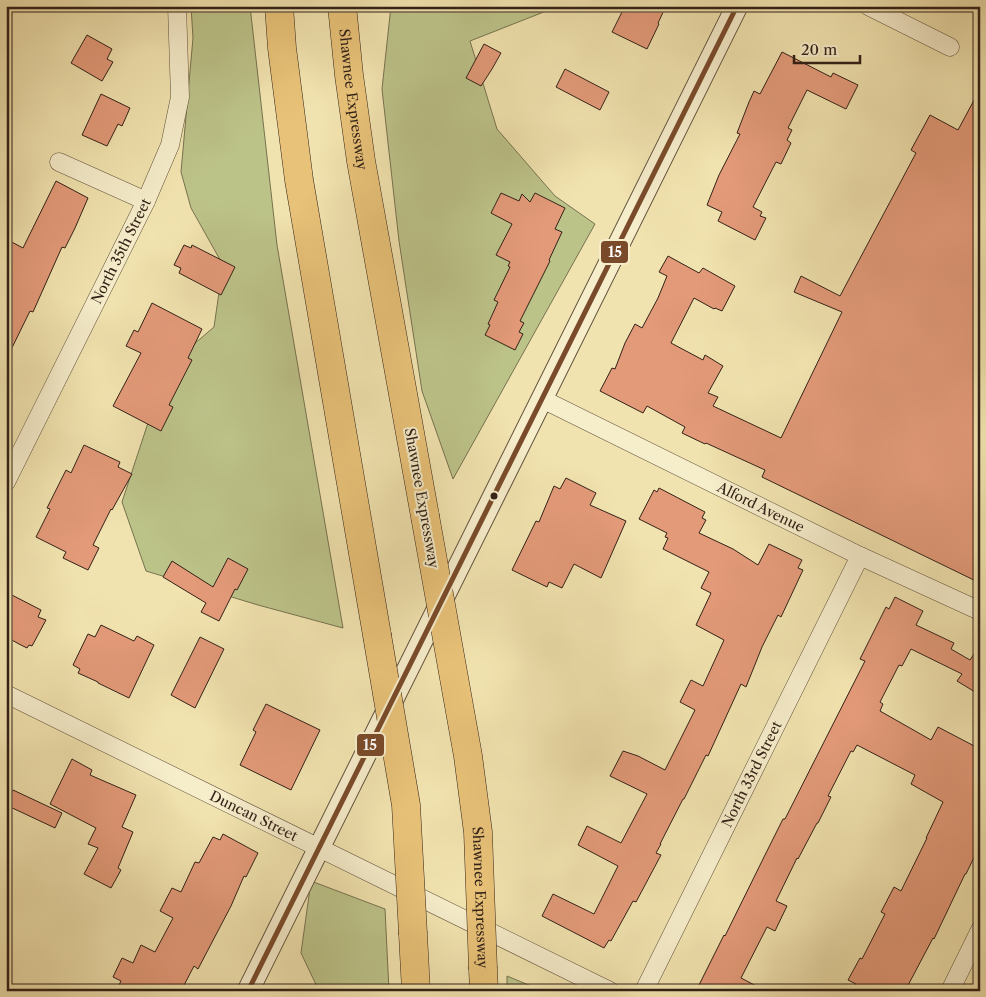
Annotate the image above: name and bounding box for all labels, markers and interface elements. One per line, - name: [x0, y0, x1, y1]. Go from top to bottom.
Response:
- street label: Shawnee Expressway: [335, 28, 371, 172]
- scale bar: [794, 32, 860, 64]
- text: 20 m: [801, 40, 837, 59]
- street label: North 35th Street: [87, 195, 155, 307]
- line badge: 15: [600, 240, 629, 264]
- text: 15: [608, 243, 622, 261]
- street label: Shawnee Expressway: [401, 426, 443, 570]
- street label: Alford Avenue: [713, 477, 808, 536]
- unlabelled marker: [489, 491, 499, 501]
- street label: North 33rd Street: [718, 718, 786, 830]
- line badge: 15: [356, 733, 385, 757]
- text: 15: [363, 736, 377, 754]
- street label: Duncan Street: [207, 787, 301, 845]
- street label: Shawnee Expressway: [468, 825, 492, 969]

